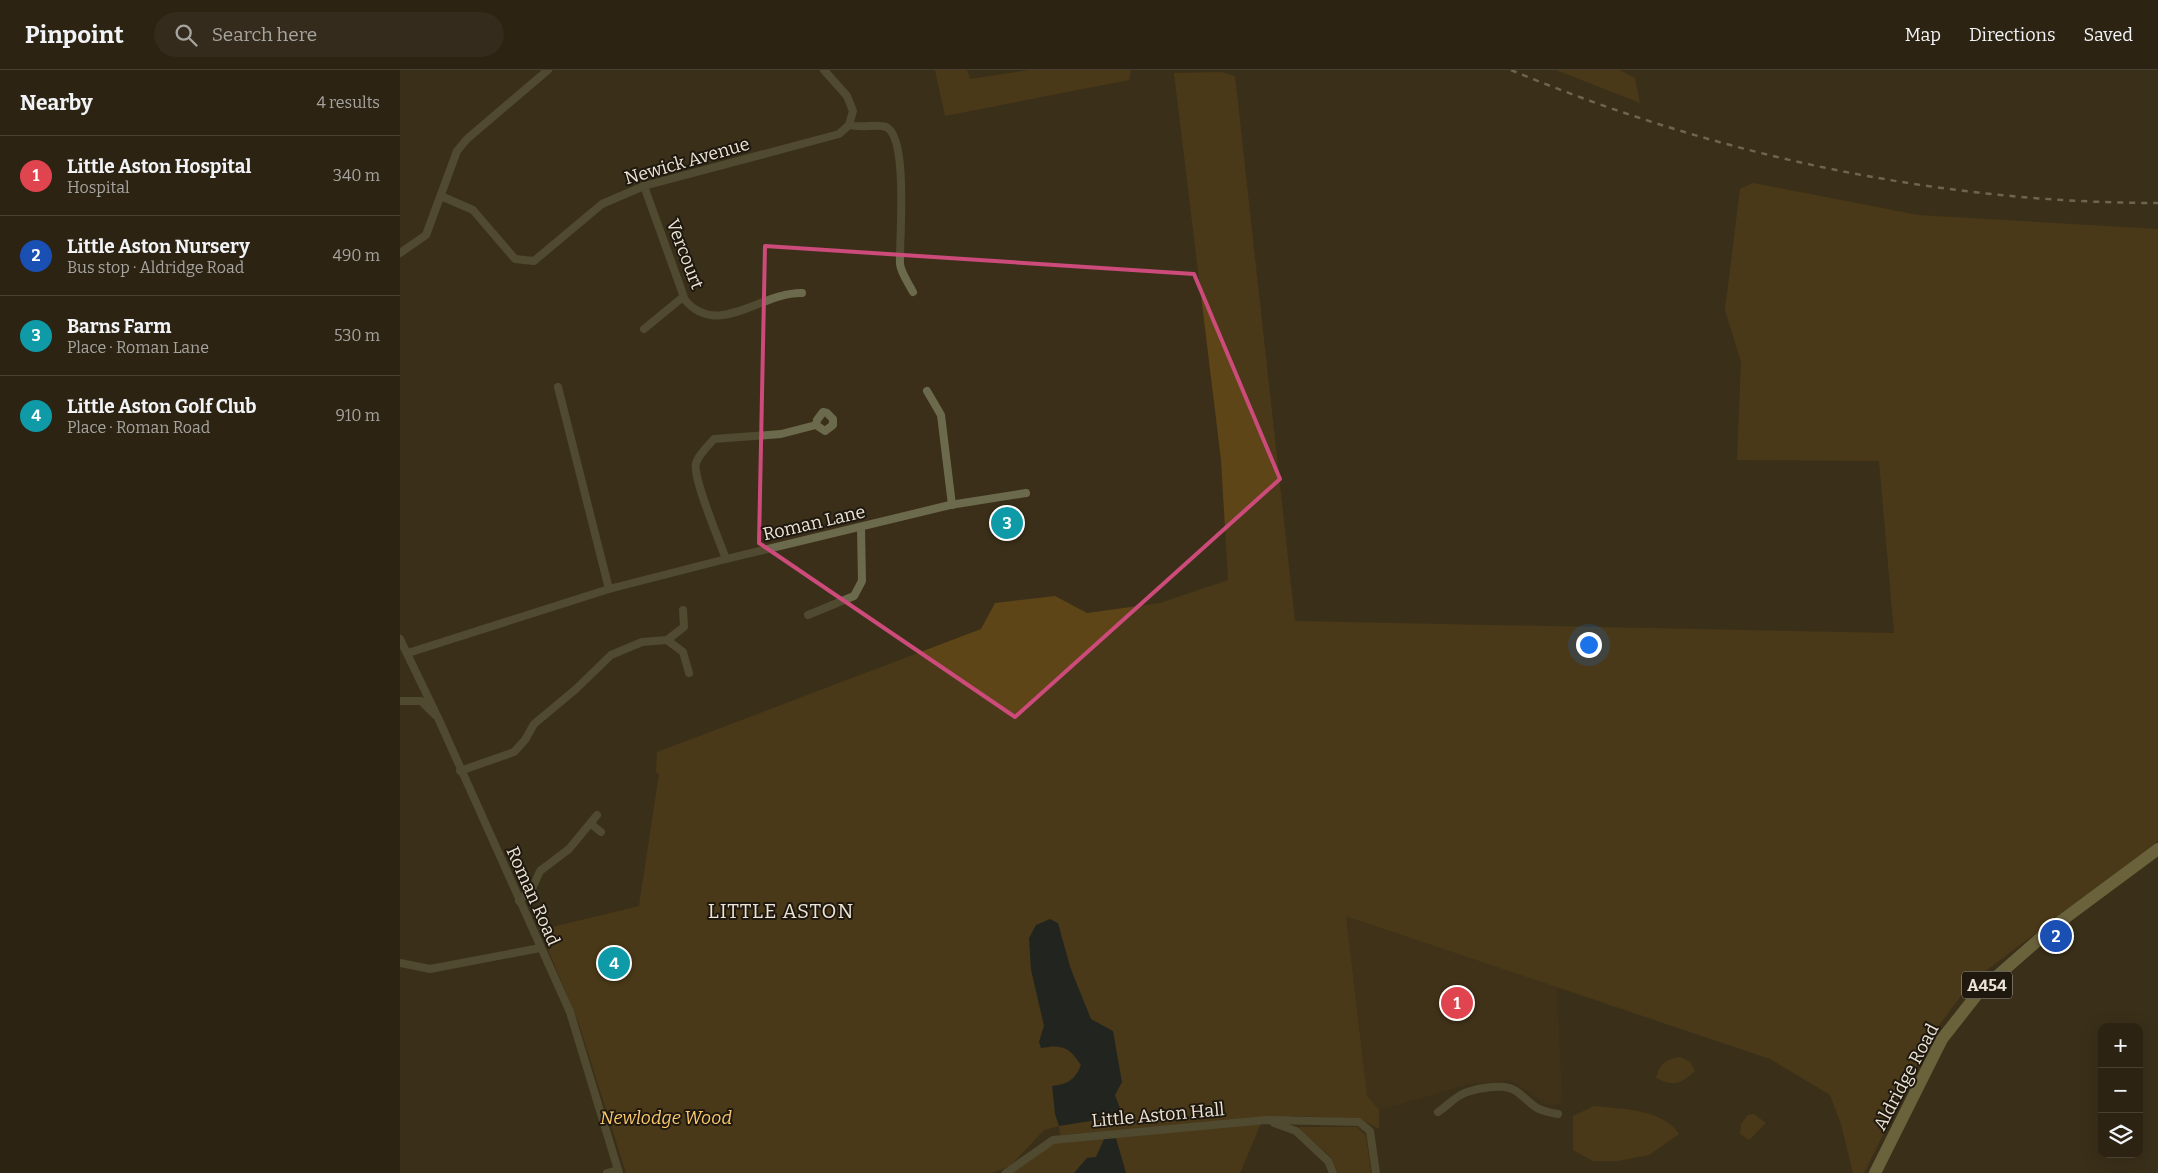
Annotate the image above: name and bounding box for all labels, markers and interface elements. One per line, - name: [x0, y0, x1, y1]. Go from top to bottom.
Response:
- search box: [154, 12, 504, 57]
- text: Pinpoint: [25, 21, 124, 49]
- icon: search: [172, 21, 200, 49]
- text: Search here: [212, 23, 317, 46]
- text: Map: [1905, 24, 1941, 46]
- text: Directions: [1969, 24, 2056, 46]
- text: Saved: [2084, 24, 2133, 46]
- text: Nearby: [20, 90, 93, 116]
- text: 4 results: [317, 93, 380, 112]
- street label: Newick Avenue: [622, 133, 752, 189]
- text: Little Aston Hospital: [67, 155, 251, 178]
- text: 1: [33, 166, 39, 185]
- text: 340 m: [333, 166, 380, 185]
- text: Hospital: [67, 178, 130, 197]
- street label: Vercourt: [662, 216, 709, 293]
- text: Little Aston Nursery: [67, 235, 250, 258]
- text: 2: [31, 246, 41, 265]
- text: 490 m: [333, 246, 380, 265]
- text: Bus stop · Aldridge Road: [67, 258, 244, 277]
- text: Barns Farm: [67, 315, 171, 338]
- text: 3: [31, 326, 41, 345]
- text: 530 m: [334, 326, 380, 345]
- text: Place · Roman Lane: [67, 338, 209, 357]
- text: Little Aston Golf Club: [67, 395, 256, 418]
- text: 4: [31, 406, 41, 425]
- text: 910 m: [335, 406, 380, 425]
- text: Place · Roman Road: [67, 418, 210, 437]
- street label: Roman Lane: [761, 501, 867, 545]
- pin: 3: [991, 504, 1023, 542]
- your location: [1576, 632, 1602, 658]
- street label: Roman Road: [501, 843, 565, 949]
- district label: LITTLE ASTON: [708, 899, 854, 923]
- pin: 2: [2040, 917, 2072, 955]
- pin: 4: [598, 944, 630, 982]
- road number: A454: [1962, 972, 2012, 998]
- pin: 1: [1441, 984, 1473, 1022]
- street label: Aldridge Road: [1869, 1020, 1943, 1134]
- map controls: [2098, 1023, 2143, 1158]
- button: +: [2098, 1023, 2143, 1068]
- button: −: [2098, 1068, 2143, 1113]
- street label: Little Aston Hall: [1091, 1098, 1225, 1132]
- park label: Newlodge Wood: [600, 1107, 732, 1129]
- button: layers: [2098, 1113, 2143, 1158]

